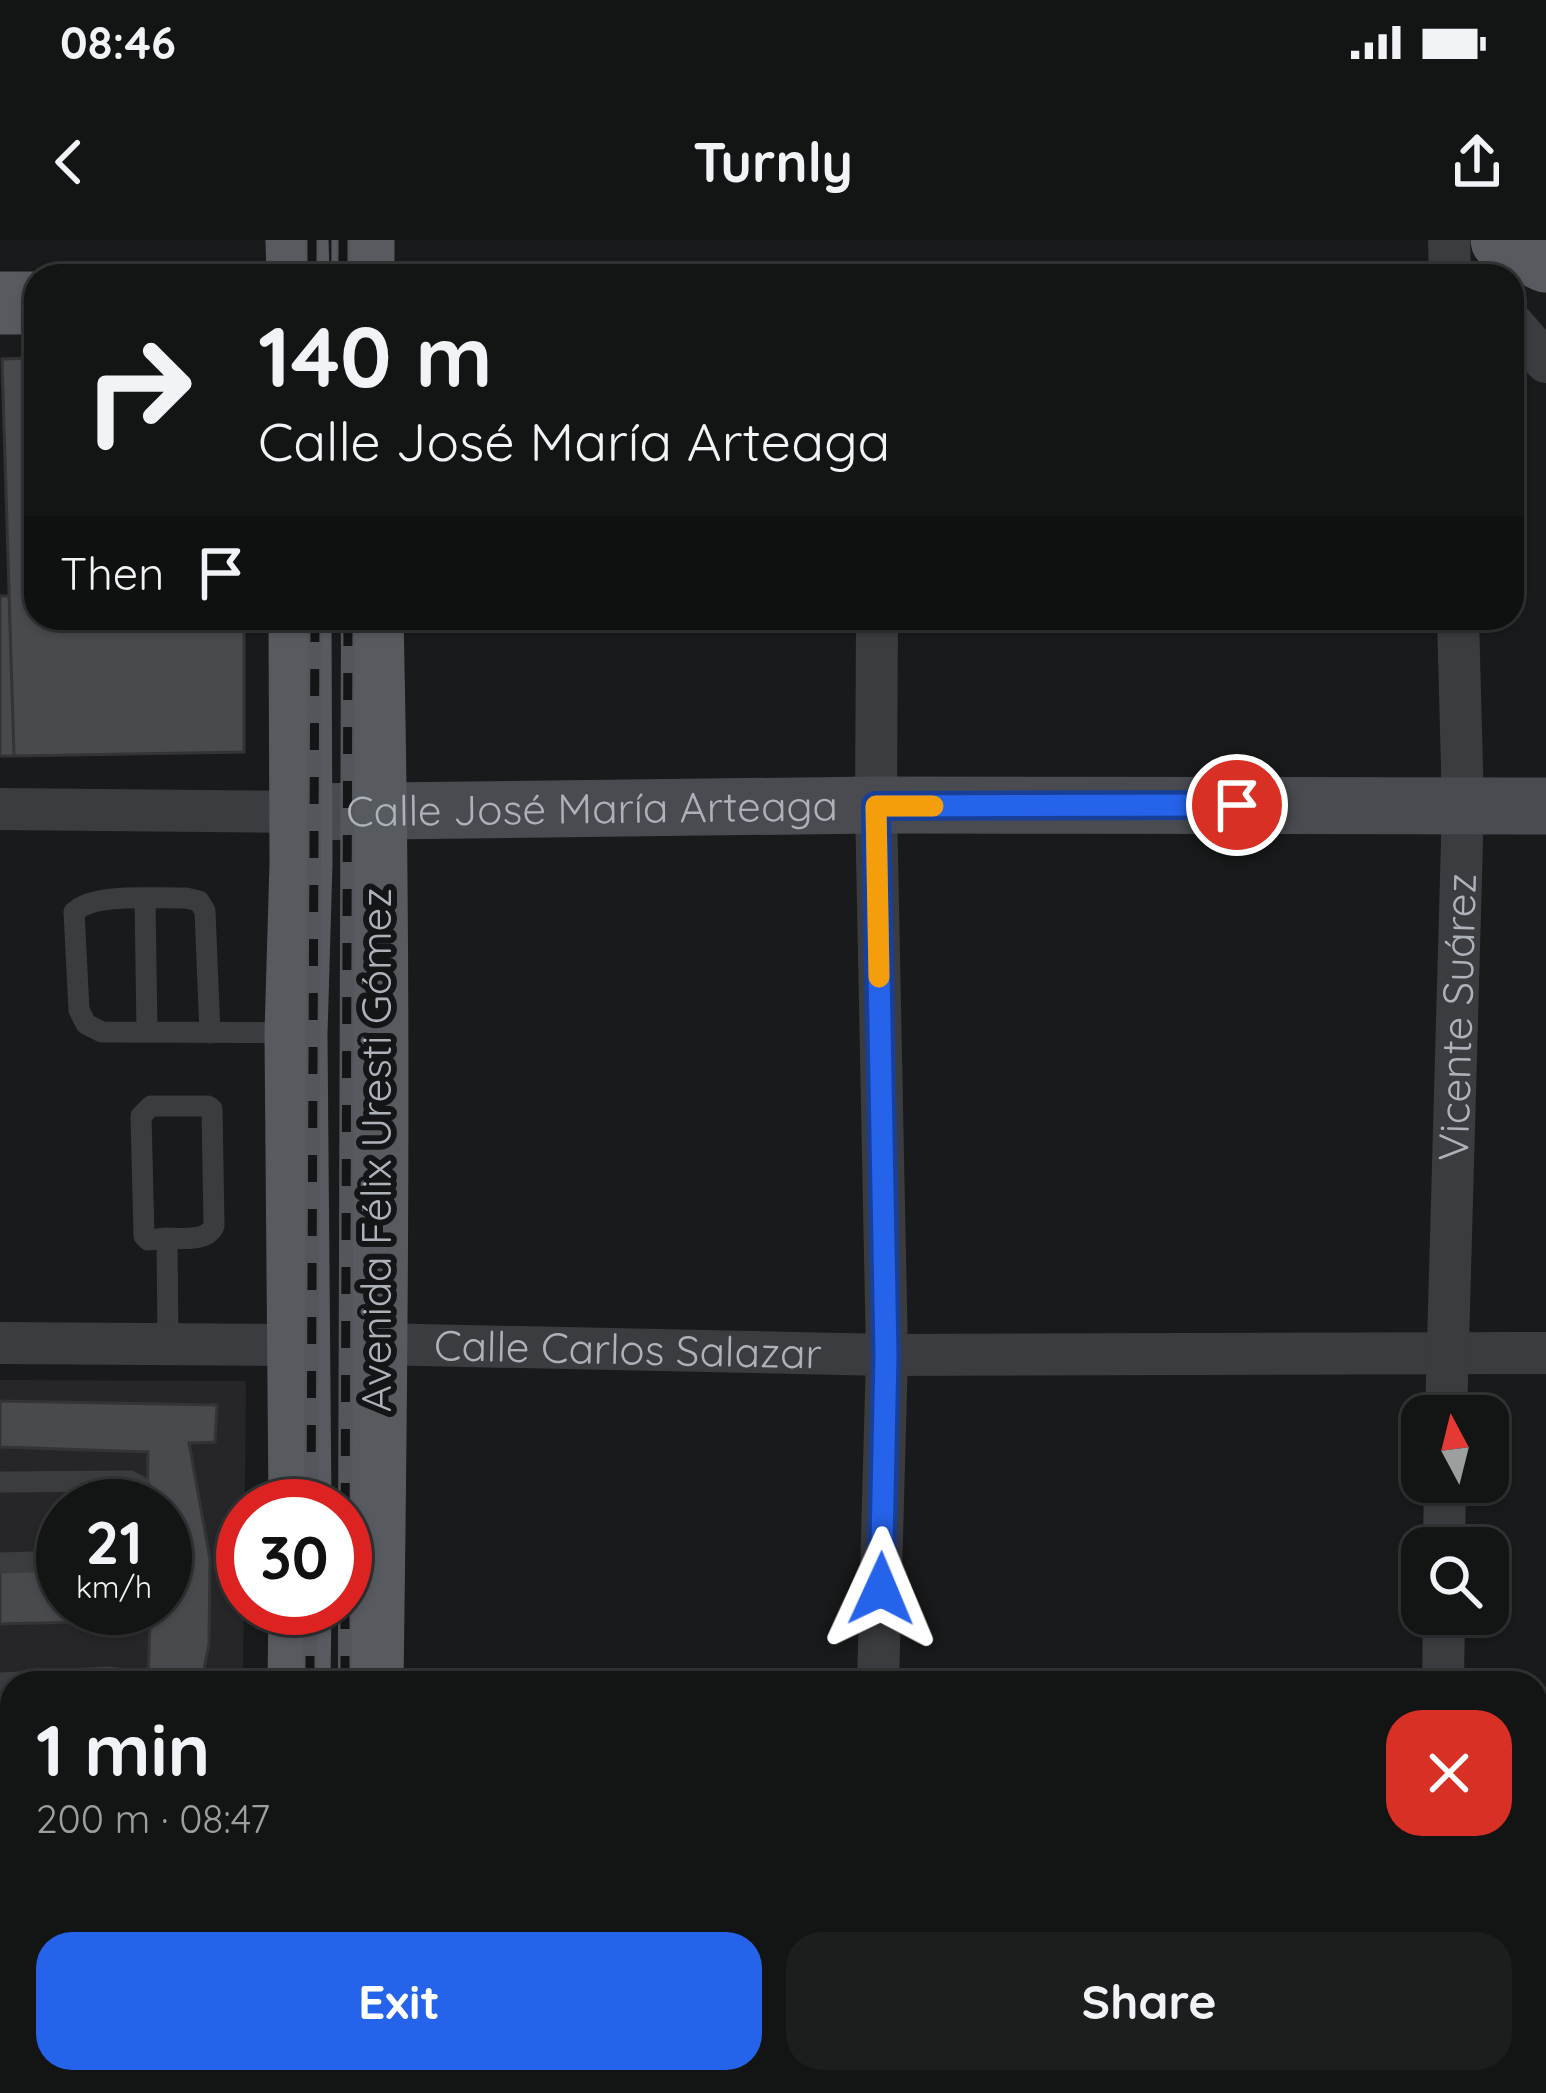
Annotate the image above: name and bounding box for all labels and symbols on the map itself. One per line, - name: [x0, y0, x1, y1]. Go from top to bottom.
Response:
- pin: [1186, 754, 1288, 856]
- street label: Calle José María Arteaga: [346, 778, 838, 837]
- street label: Vicente Suárez: [1426, 872, 1487, 1162]
- street label: Avenida Félix Uresti Gómez: [349, 888, 402, 1412]
- street label: Calle Carlos Salazar: [434, 1318, 822, 1380]
- north arrow: [1401, 1395, 1509, 1503]
- speed limit sign: 30: [216, 1479, 372, 1635]
- position arrow: [818, 1526, 944, 1652]

